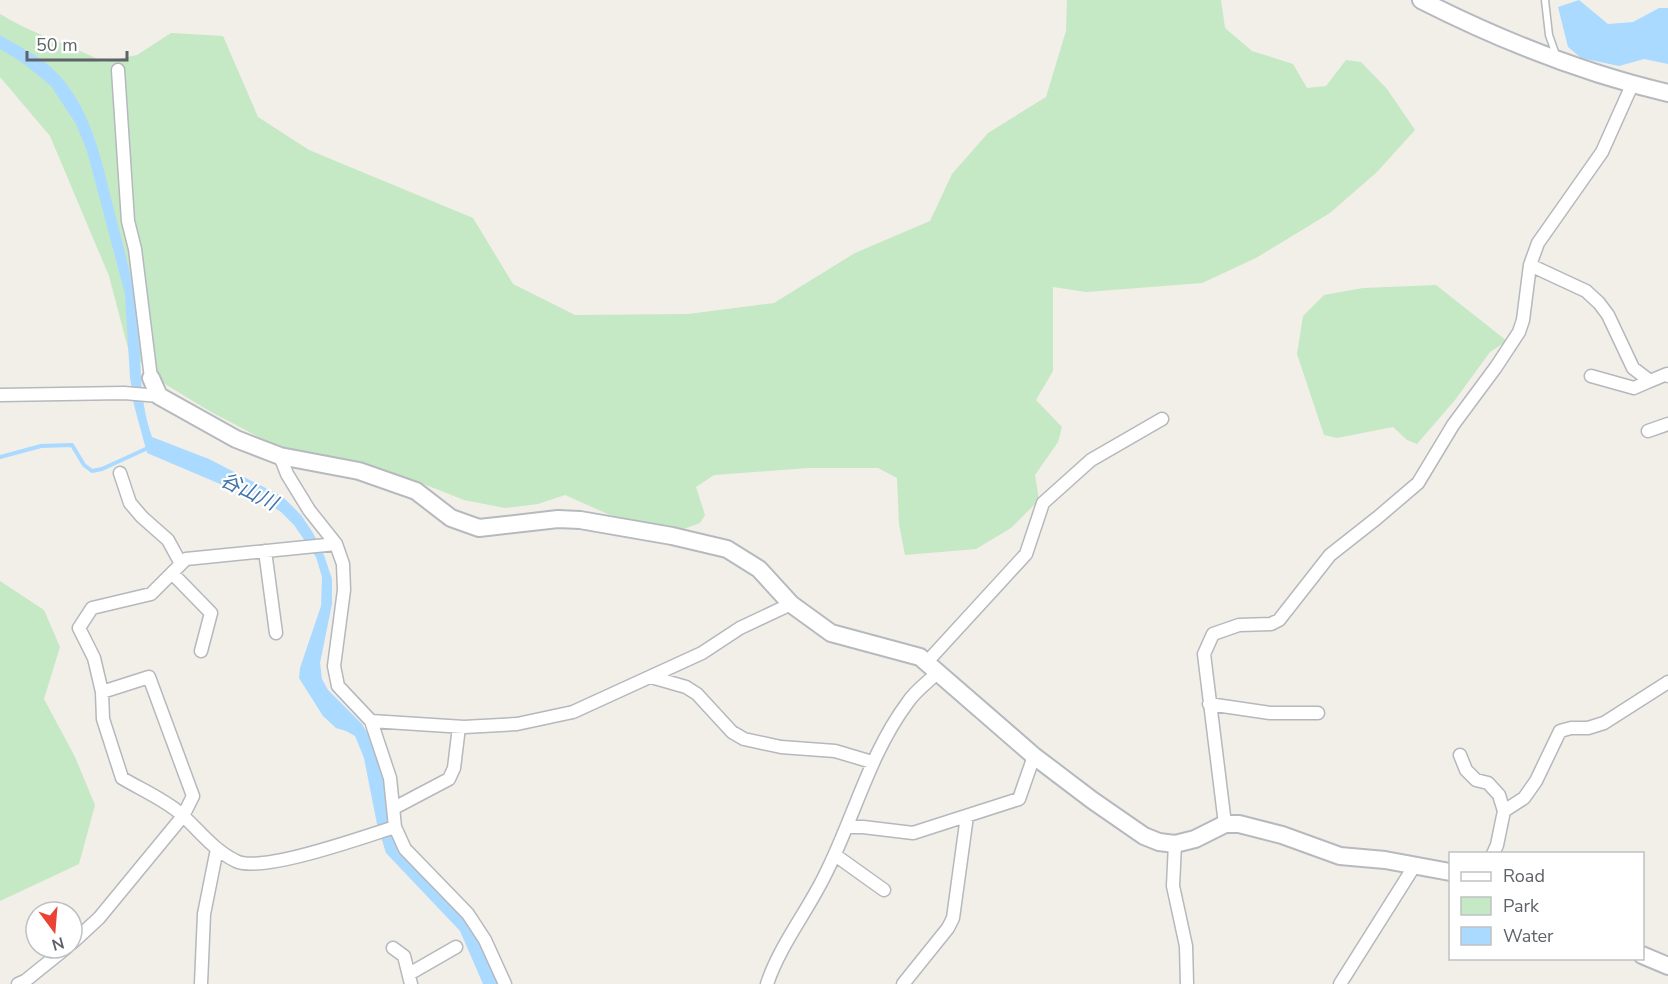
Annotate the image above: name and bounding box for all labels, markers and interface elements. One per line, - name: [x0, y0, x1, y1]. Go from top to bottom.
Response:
- scale bar: [27, 24, 128, 62]
- text: 50 m: [36, 33, 78, 57]
- water label: 谷山川: [216, 466, 283, 518]
- legend: [1449, 852, 1644, 960]
- text: Road: [1503, 864, 1545, 888]
- text: Park: [1503, 894, 1540, 918]
- north arrow: [24, 900, 84, 960]
- text: Water: [1503, 924, 1554, 948]
- text: N: [49, 931, 67, 956]

